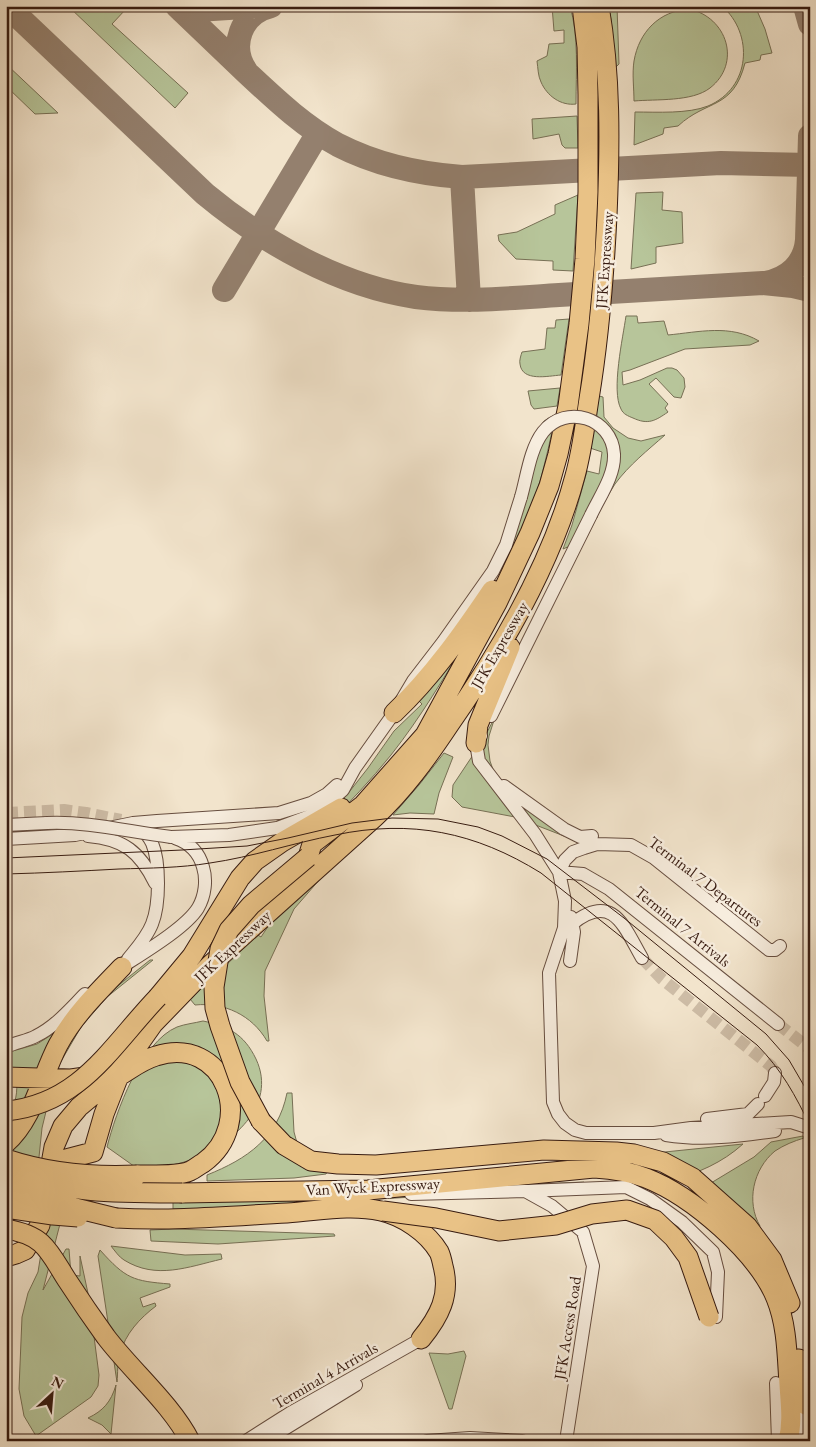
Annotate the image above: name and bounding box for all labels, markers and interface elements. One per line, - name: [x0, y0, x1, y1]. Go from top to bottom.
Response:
- street label: JFK Expressway: [590, 210, 618, 312]
- street label: JFK Expressway: [465, 597, 533, 695]
- street label: Terminal 7 Departures: [644, 831, 767, 931]
- street label: Terminal 7 Arrivals: [630, 881, 735, 972]
- street label: JFK Expressway: [188, 905, 276, 989]
- street label: Van Wyck Expressway: [305, 1172, 442, 1200]
- street label: JFK Access Road: [549, 1274, 586, 1383]
- street label: Terminal 4 Arrivals: [269, 1337, 381, 1414]
- north arrow: [28, 1370, 78, 1420]
- text: N: [49, 1372, 67, 1393]

